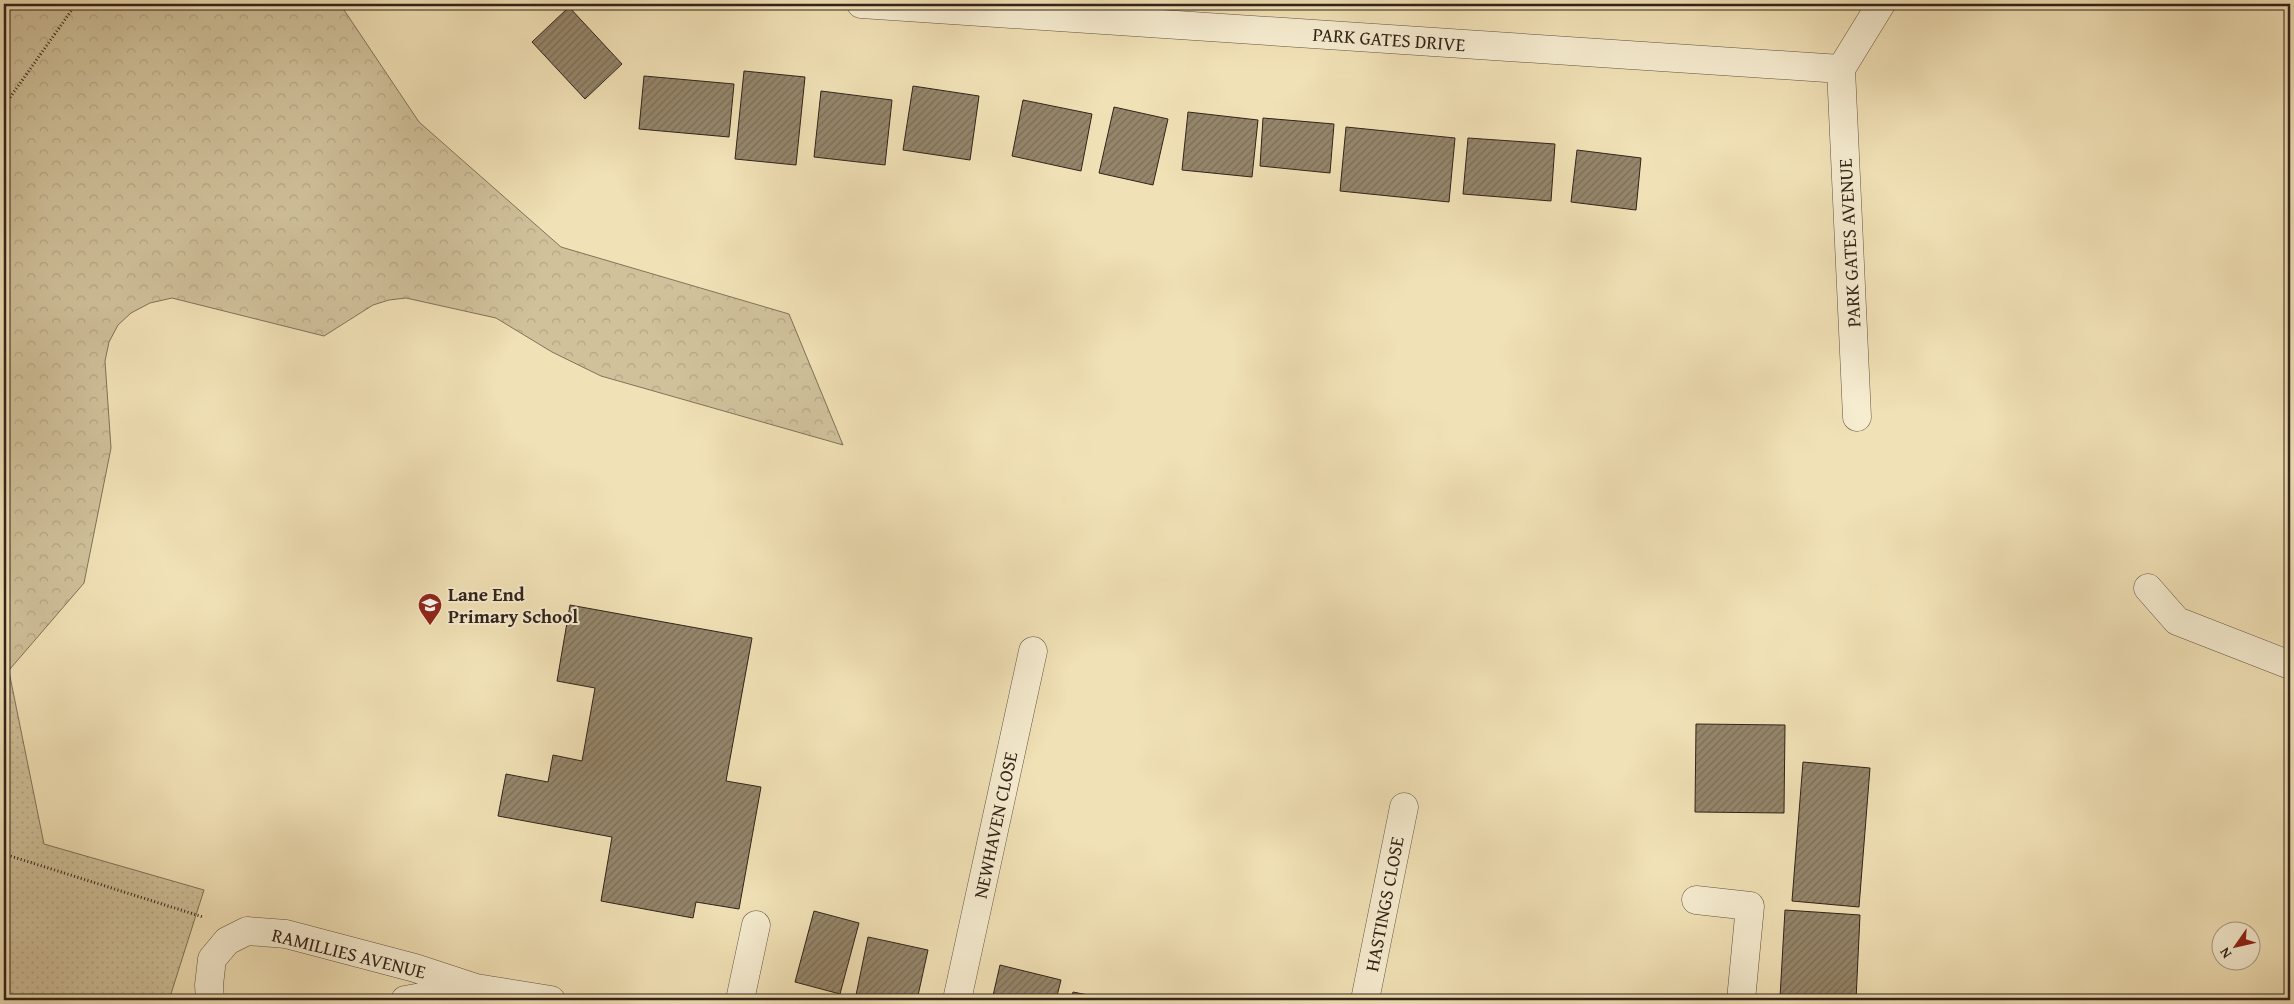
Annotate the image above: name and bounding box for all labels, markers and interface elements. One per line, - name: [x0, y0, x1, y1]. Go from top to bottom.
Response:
- street label: PARK GATES DRIVE: [1312, 20, 1467, 58]
- street label: PARK GATES AVENUE: [1831, 157, 1867, 328]
- place label: Lane End Primary School: [448, 580, 578, 630]
- school or university icon: Lane End Primary School: [417, 592, 443, 626]
- street label: NEWHAVEN CLOSE: [966, 749, 1024, 901]
- street label: HASTINGS CLOSE: [1357, 834, 1411, 974]
- street label: RAMILLIES AVENUE: [269, 920, 429, 986]
- north arrow: [2212, 922, 2262, 972]
- text: N: [2214, 943, 2236, 963]

